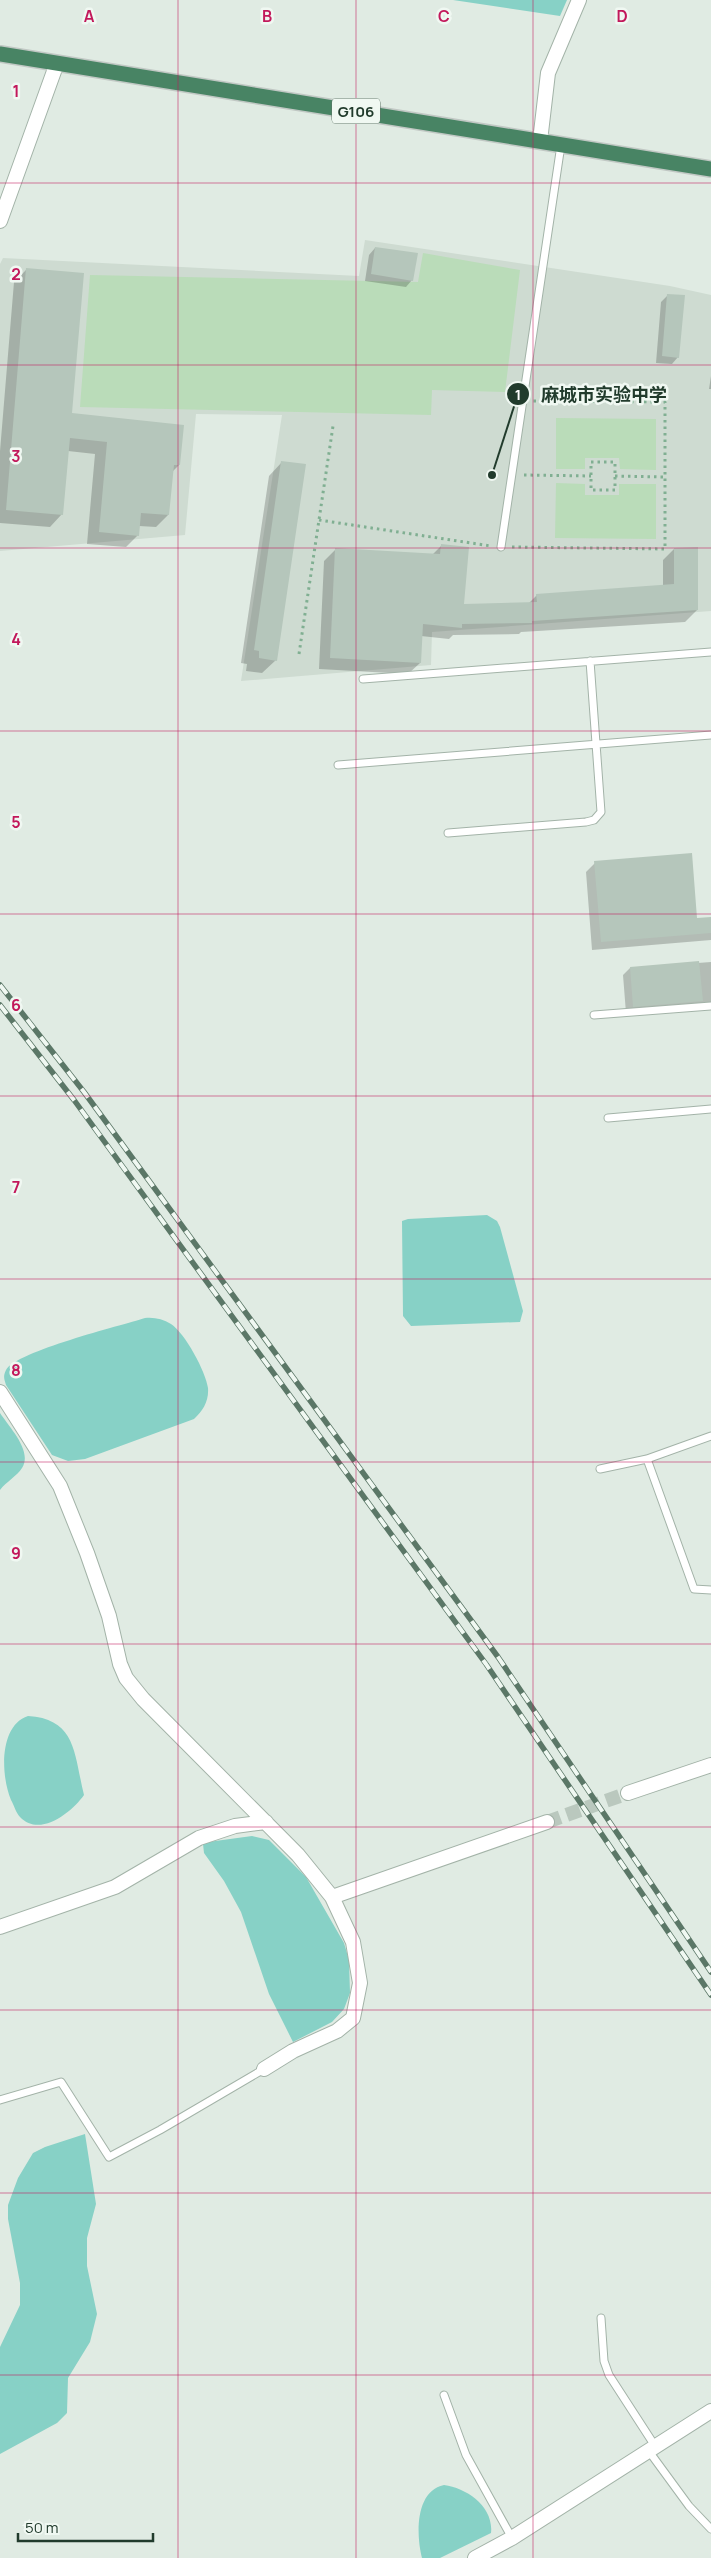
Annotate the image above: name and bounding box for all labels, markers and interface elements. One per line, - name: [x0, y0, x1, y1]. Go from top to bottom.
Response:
- text: A: [84, 5, 95, 27]
- text: B: [262, 5, 272, 27]
- text: C: [438, 5, 450, 27]
- text: D: [616, 5, 628, 27]
- text: 1: [12, 80, 20, 102]
- road number: G106: [332, 98, 380, 124]
- text: 2: [11, 263, 21, 285]
- callout: 麻城市实验中学: [506, 378, 677, 411]
- text: 麻城市实验中学: [541, 382, 667, 406]
- text: 1: [515, 384, 521, 405]
- text: 3: [11, 445, 21, 467]
- text: 4: [11, 628, 21, 650]
- text: 5: [11, 811, 21, 833]
- text: 6: [11, 994, 21, 1016]
- text: 7: [12, 1176, 20, 1198]
- text: 8: [11, 1359, 21, 1381]
- text: 9: [11, 1542, 21, 1564]
- scale bar: [18, 2510, 152, 2542]
- text: 50 m: [25, 2517, 59, 2538]

